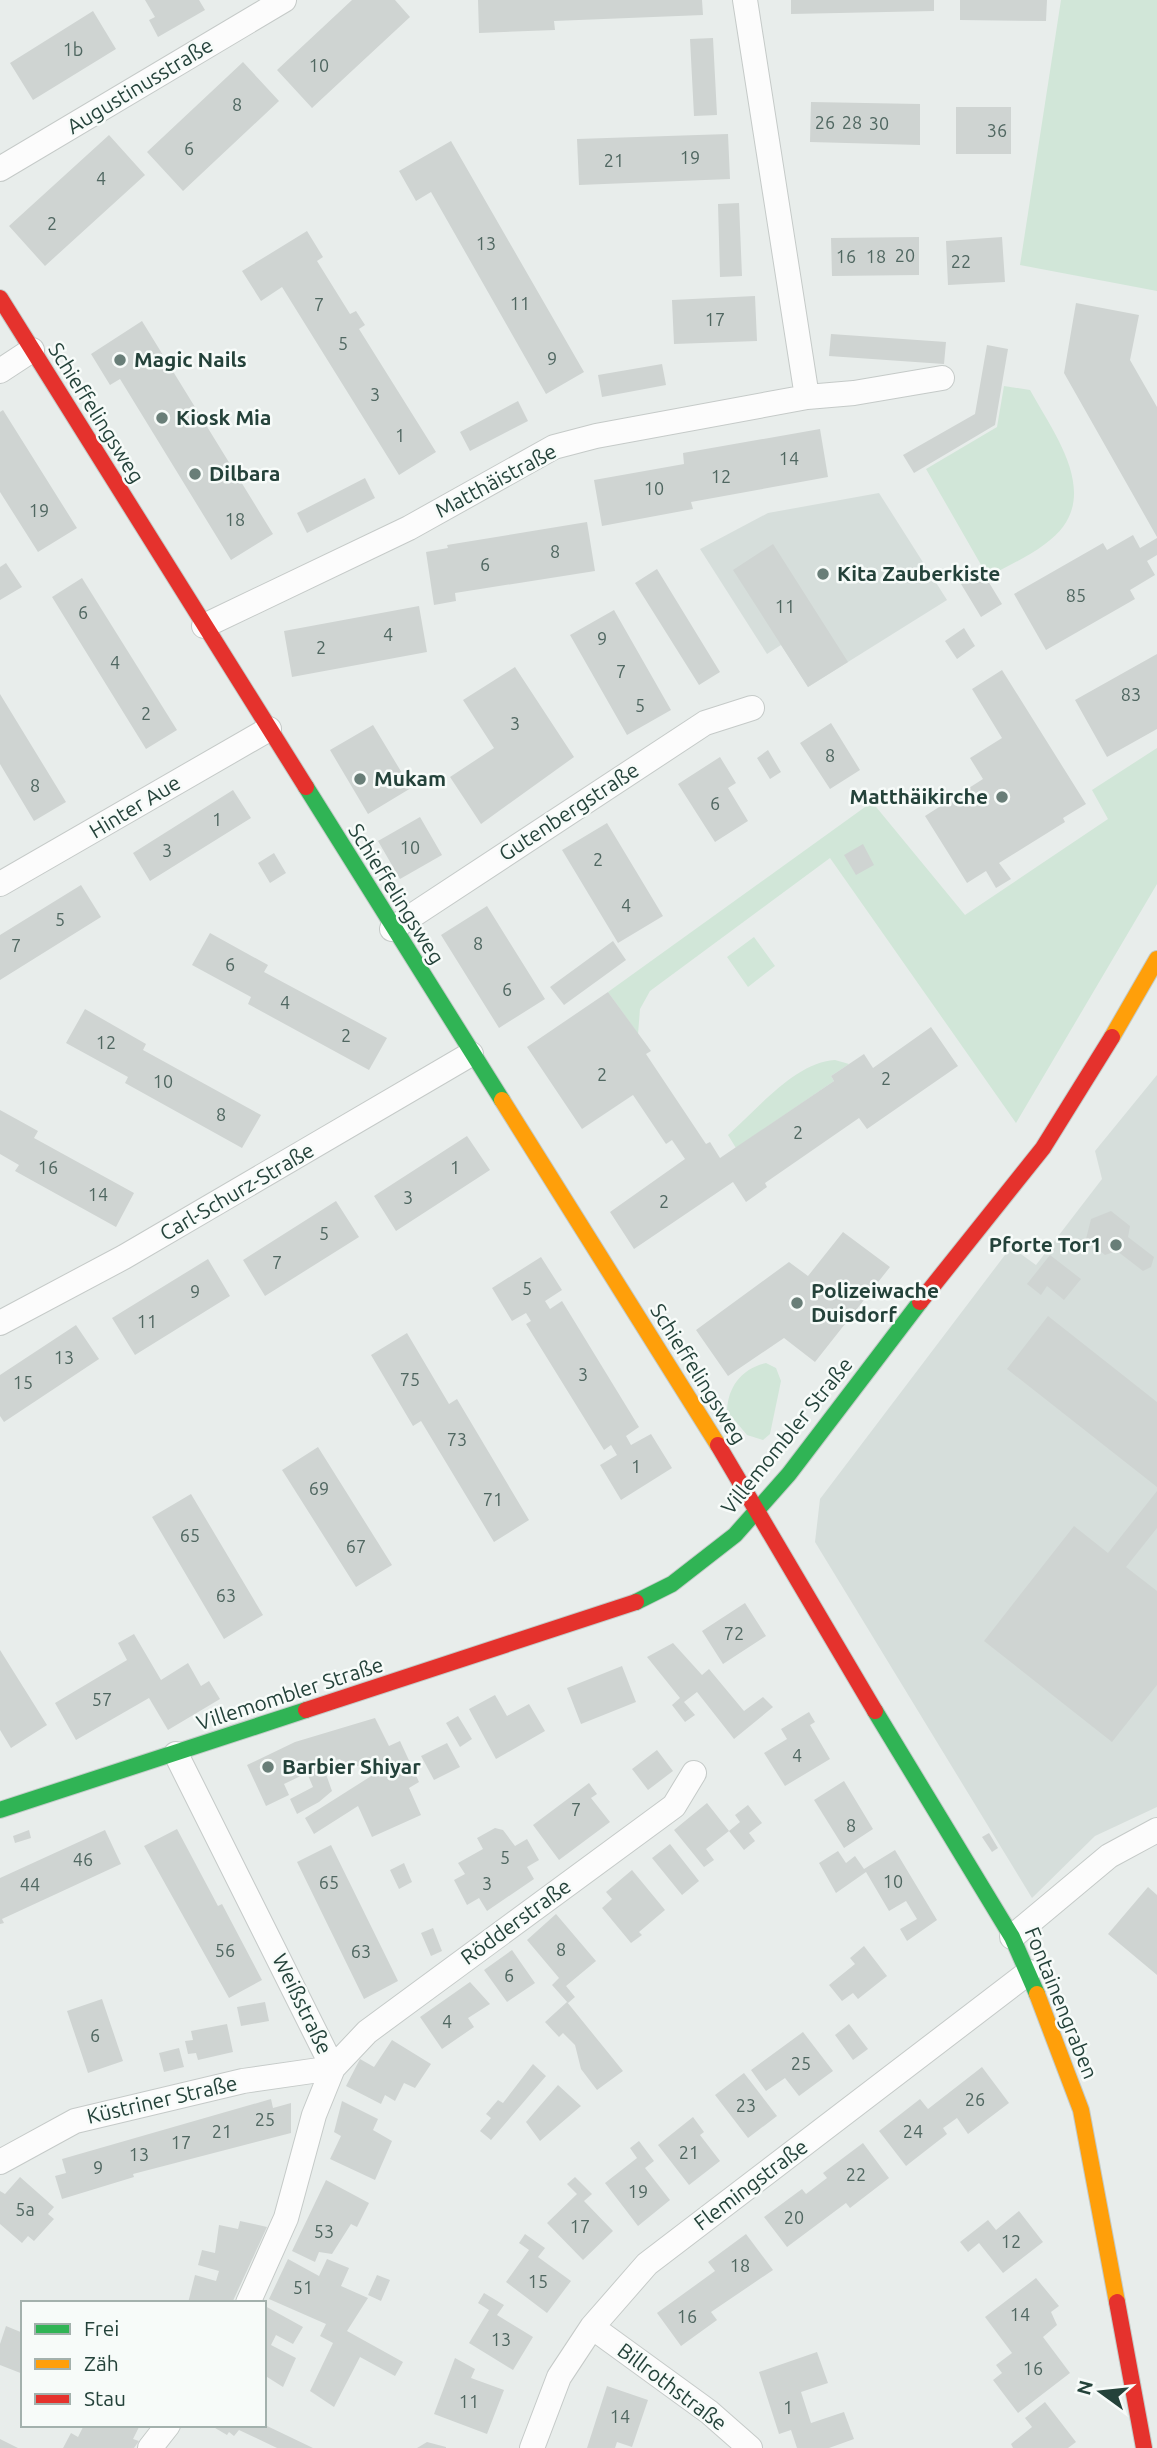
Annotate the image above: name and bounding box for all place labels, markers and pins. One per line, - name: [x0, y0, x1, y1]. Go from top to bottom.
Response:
- place label: Magic Nails: [134, 347, 247, 371]
- marker: Magic Nails: [112, 352, 128, 368]
- place label: Kiosk Mia: [176, 405, 271, 429]
- marker: Kiosk Mia: [154, 410, 170, 426]
- place label: Dilbara: [209, 461, 280, 485]
- marker: Dilbara: [187, 466, 203, 482]
- place label: Kita Zauberkiste: [837, 561, 1000, 585]
- marker: Kita Zauberkiste: [815, 566, 831, 582]
- place label: Mukam: [374, 766, 446, 790]
- marker: Mukam: [352, 771, 368, 787]
- place label: Matthäikirche: [850, 784, 988, 808]
- marker: Matthäikirche: [994, 789, 1010, 805]
- place label: Pforte Tor1: [989, 1232, 1102, 1256]
- marker: Pforte Tor1: [1108, 1237, 1124, 1253]
- place label: Polizeiwache Duisdorf: [811, 1278, 939, 1326]
- marker: Polizeiwache Duisdorf: [789, 1295, 805, 1311]
- place label: Barbier Shiyar: [282, 1754, 421, 1778]
- marker: Barbier Shiyar: [260, 1759, 276, 1775]

